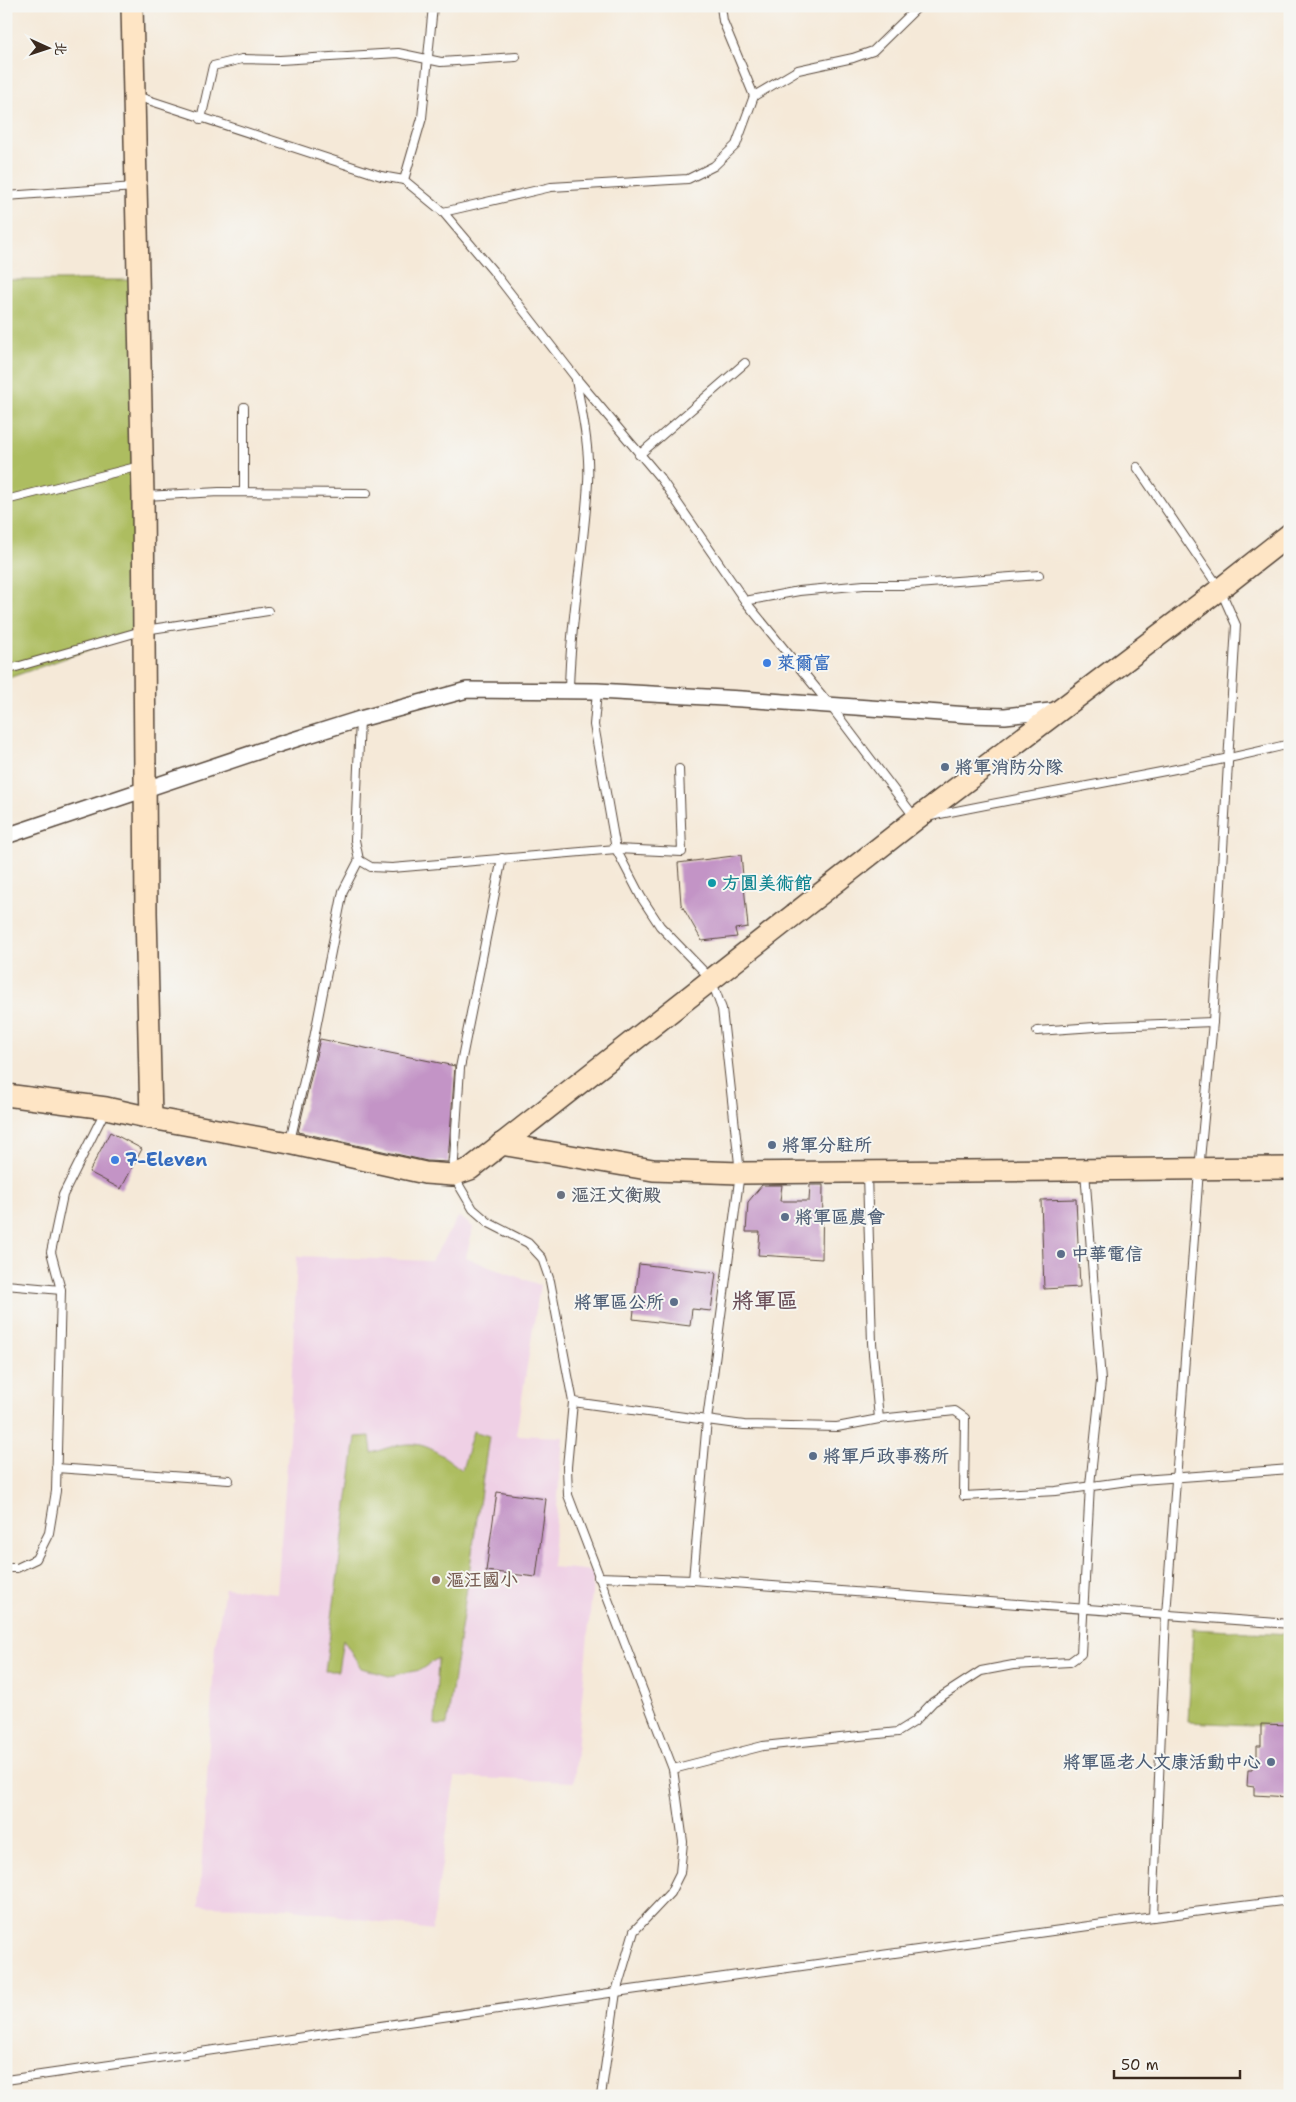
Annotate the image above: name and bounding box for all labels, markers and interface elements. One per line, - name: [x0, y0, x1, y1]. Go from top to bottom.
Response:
- north arrow: [22, 22, 72, 72]
- text: 北: [52, 41, 70, 56]
- place label: 萊爾富: [777, 651, 831, 675]
- marker: 萊爾富: [761, 657, 773, 669]
- place label: 將軍消防分隊: [955, 755, 1063, 779]
- marker: 將軍消防分隊: [939, 761, 951, 773]
- place label: 方圓美術館: [722, 871, 812, 895]
- marker: 方圓美術館: [706, 877, 718, 889]
- place label: 將軍分駐所: [782, 1133, 872, 1157]
- marker: 將軍分駐所: [766, 1139, 778, 1151]
- place label: 7-Eleven: [125, 1148, 207, 1172]
- marker: 7-Eleven: [109, 1154, 121, 1166]
- place label: 漚汪文衡殿: [571, 1183, 661, 1207]
- marker: 漚汪文衡殿: [555, 1189, 567, 1201]
- place label: 將軍區農會: [795, 1205, 885, 1229]
- marker: 將軍區農會: [779, 1211, 791, 1223]
- place label: 中華電信: [1071, 1242, 1143, 1266]
- marker: 中華電信: [1055, 1248, 1067, 1260]
- district label: 將軍區: [732, 1286, 798, 1315]
- place label: 將軍區公所: [574, 1290, 664, 1314]
- marker: 將軍區公所: [668, 1296, 680, 1308]
- place label: 將軍戶政事務所: [823, 1444, 949, 1468]
- marker: 將軍戶政事務所: [807, 1450, 819, 1462]
- place label: 漚汪國小: [446, 1568, 518, 1592]
- marker: 漚汪國小: [430, 1574, 442, 1586]
- place label: 將軍區老人文康活動中心: [1063, 1750, 1261, 1774]
- marker: 將軍區老人文康活動中心: [1265, 1756, 1277, 1768]
- scale bar: [1114, 2047, 1240, 2079]
- text: 50 m: [1121, 2055, 1159, 2075]

